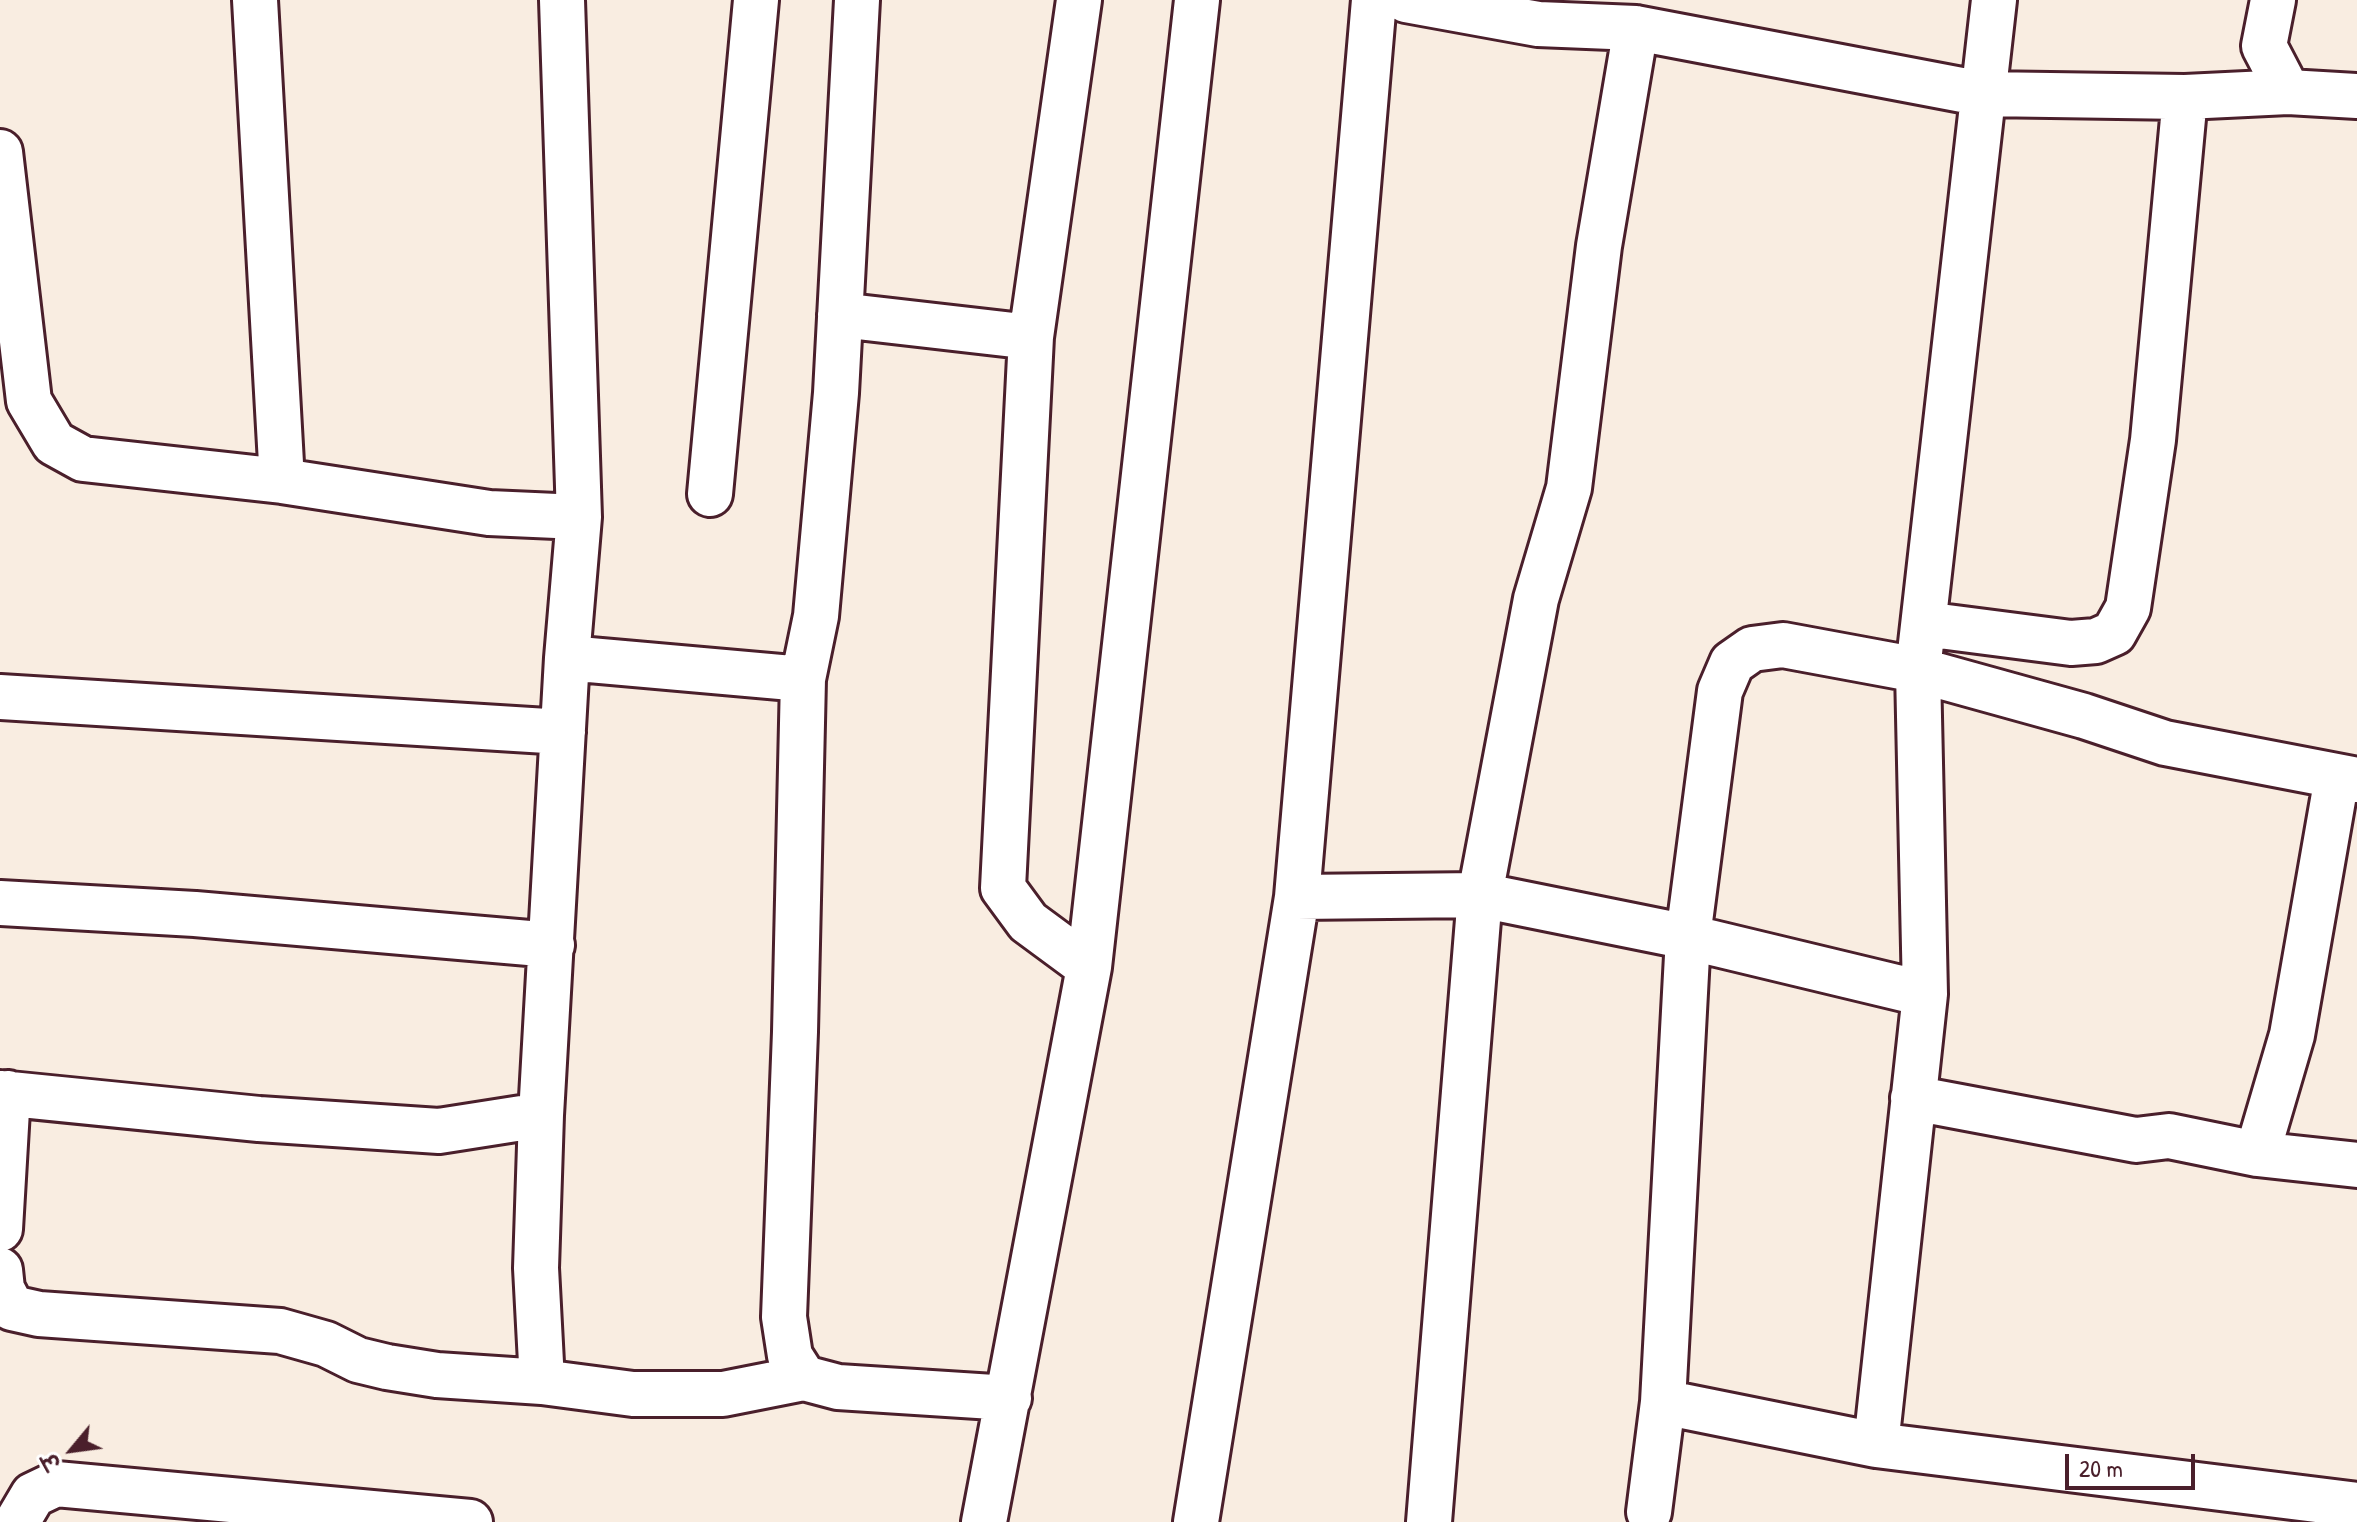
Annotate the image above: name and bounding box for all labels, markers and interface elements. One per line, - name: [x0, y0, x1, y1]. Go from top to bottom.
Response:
- north arrow: [32, 1410, 112, 1490]
- scale bar: [2069, 1438, 2199, 1488]
- text: उ: [34, 1448, 68, 1475]
- text: 20 m: [2079, 1452, 2123, 1484]

